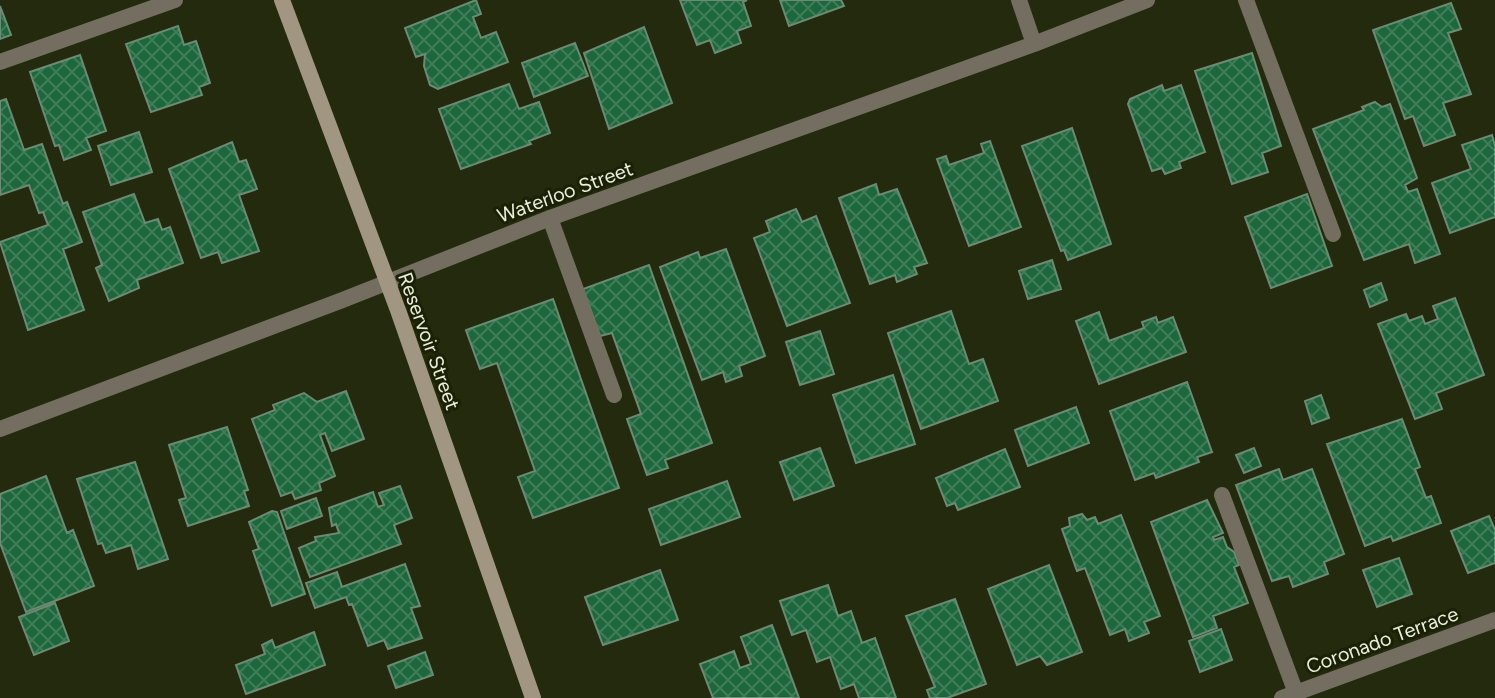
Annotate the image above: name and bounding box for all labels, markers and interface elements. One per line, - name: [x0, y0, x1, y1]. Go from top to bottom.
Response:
- street label: Waterloo Street: [494, 156, 636, 228]
- street label: Reservoir Street: [393, 269, 465, 413]
- street label: Coronado Terrace: [1303, 601, 1461, 679]

